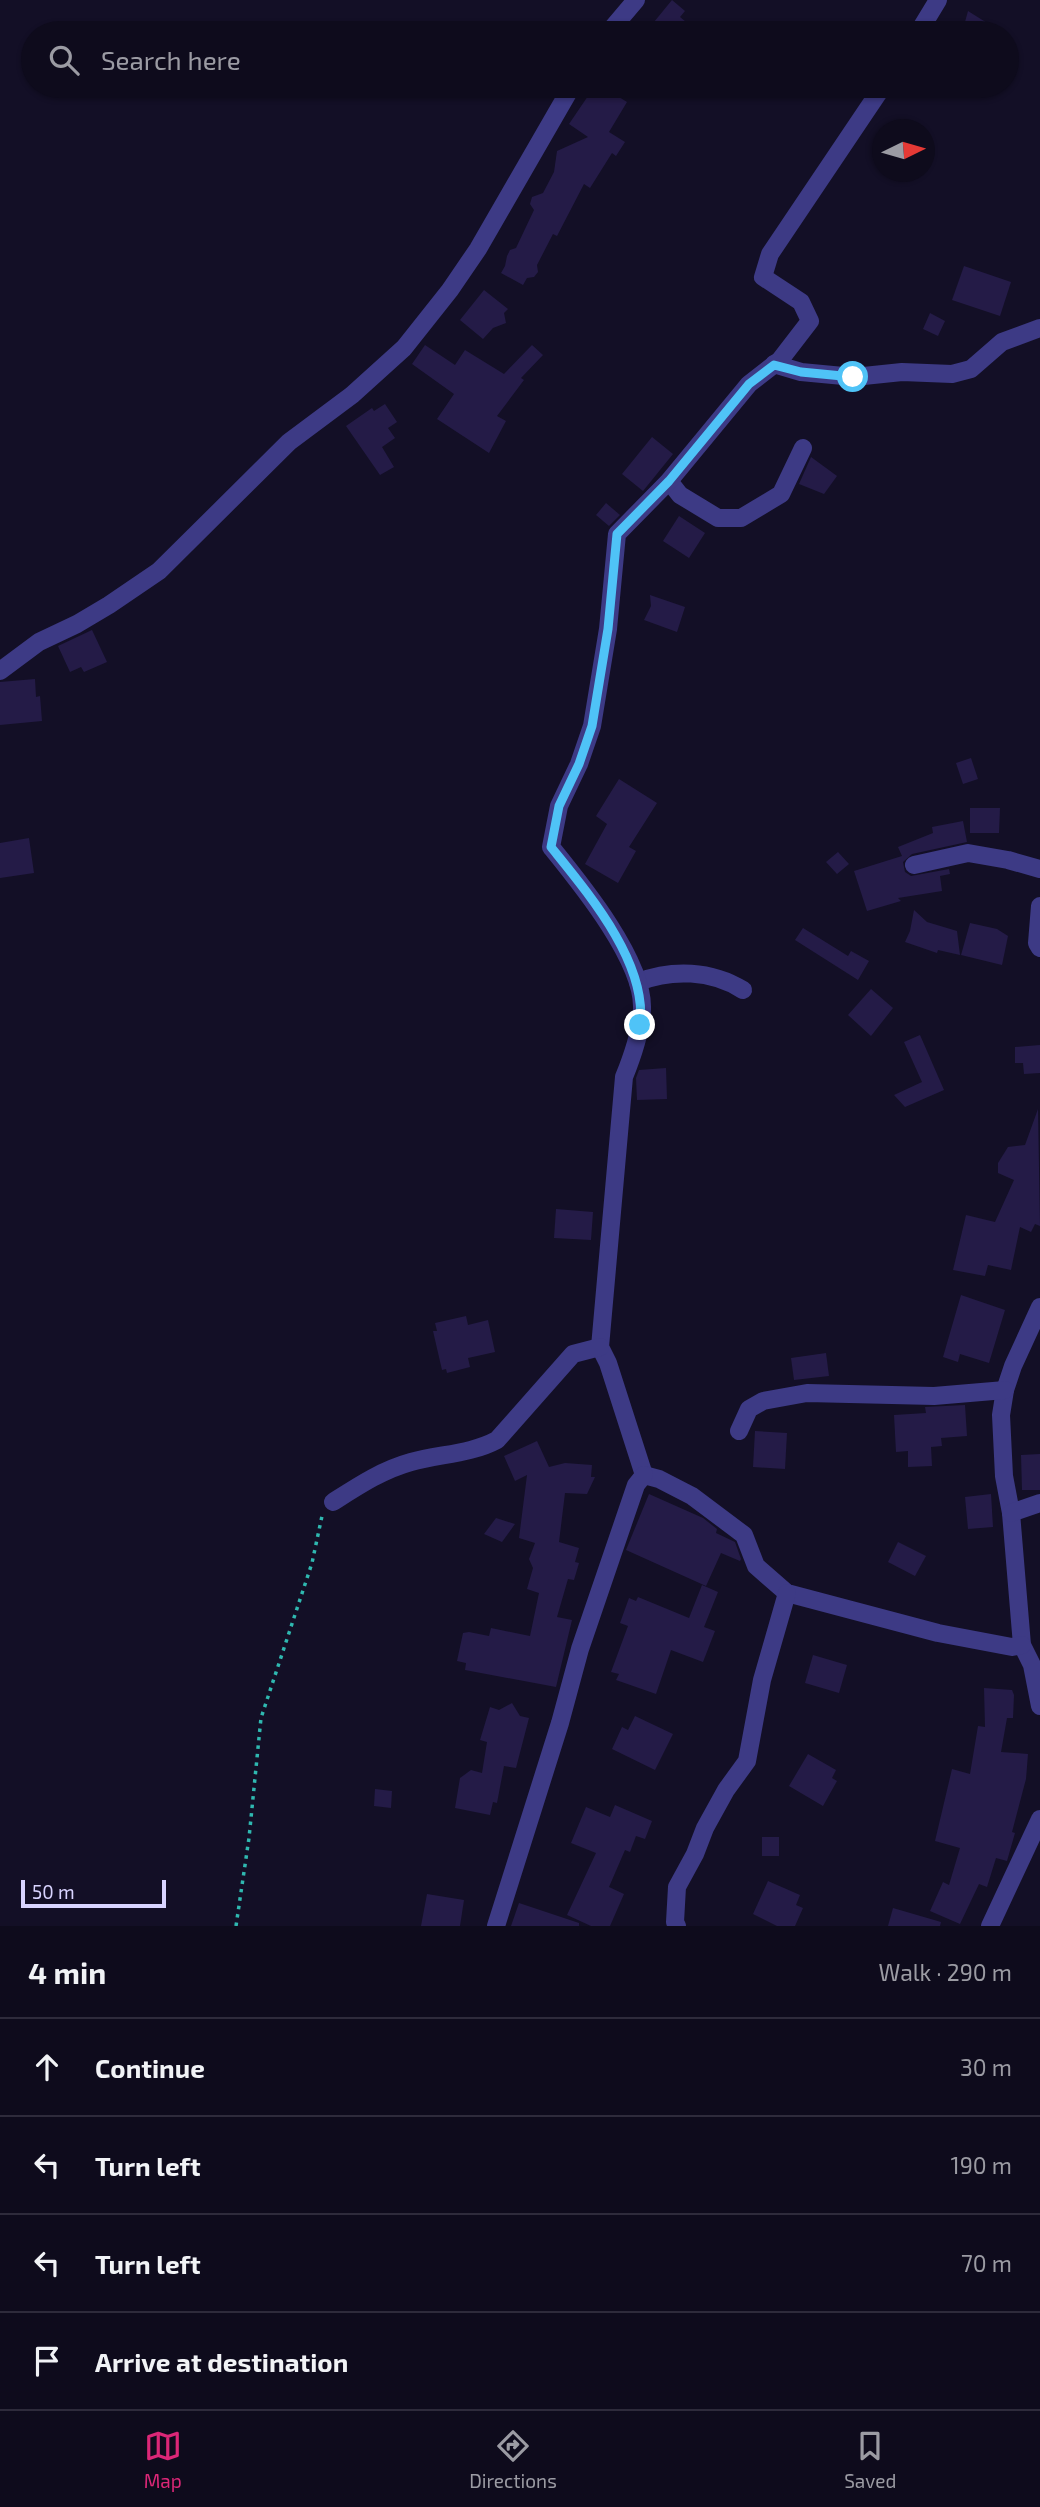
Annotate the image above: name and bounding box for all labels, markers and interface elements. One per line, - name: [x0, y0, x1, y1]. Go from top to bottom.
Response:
- search box: [21, 21, 1019, 98]
- icon: search: [45, 41, 83, 79]
- text: Search here: [101, 44, 241, 75]
- north arrow: [872, 119, 935, 182]
- route start: [837, 361, 868, 392]
- route end: [624, 1009, 655, 1040]
- scale bar: [21, 1877, 166, 1909]
- text: 50 m: [32, 1880, 75, 1903]
- text: 4 min: [28, 1954, 106, 1990]
- text: Walk · 290 m: [879, 1958, 1012, 1986]
- icon: ahead: [28, 2048, 66, 2086]
- text: Continue: [95, 2052, 205, 2083]
- text: 30 m: [960, 2053, 1012, 2081]
- icon: left: [28, 2146, 66, 2184]
- text: Turn left: [95, 2150, 201, 2181]
- text: 190 m: [951, 2151, 1012, 2179]
- icon: left: [28, 2244, 66, 2282]
- text: Turn left: [95, 2248, 201, 2279]
- text: 70 m: [961, 2249, 1012, 2277]
- icon: arrive: [28, 2342, 66, 2380]
- text: Arrive at destination: [95, 2346, 348, 2377]
- tab: Map: [144, 2427, 182, 2492]
- tab: Directions: [469, 2427, 557, 2492]
- tab: Saved: [844, 2427, 896, 2492]

